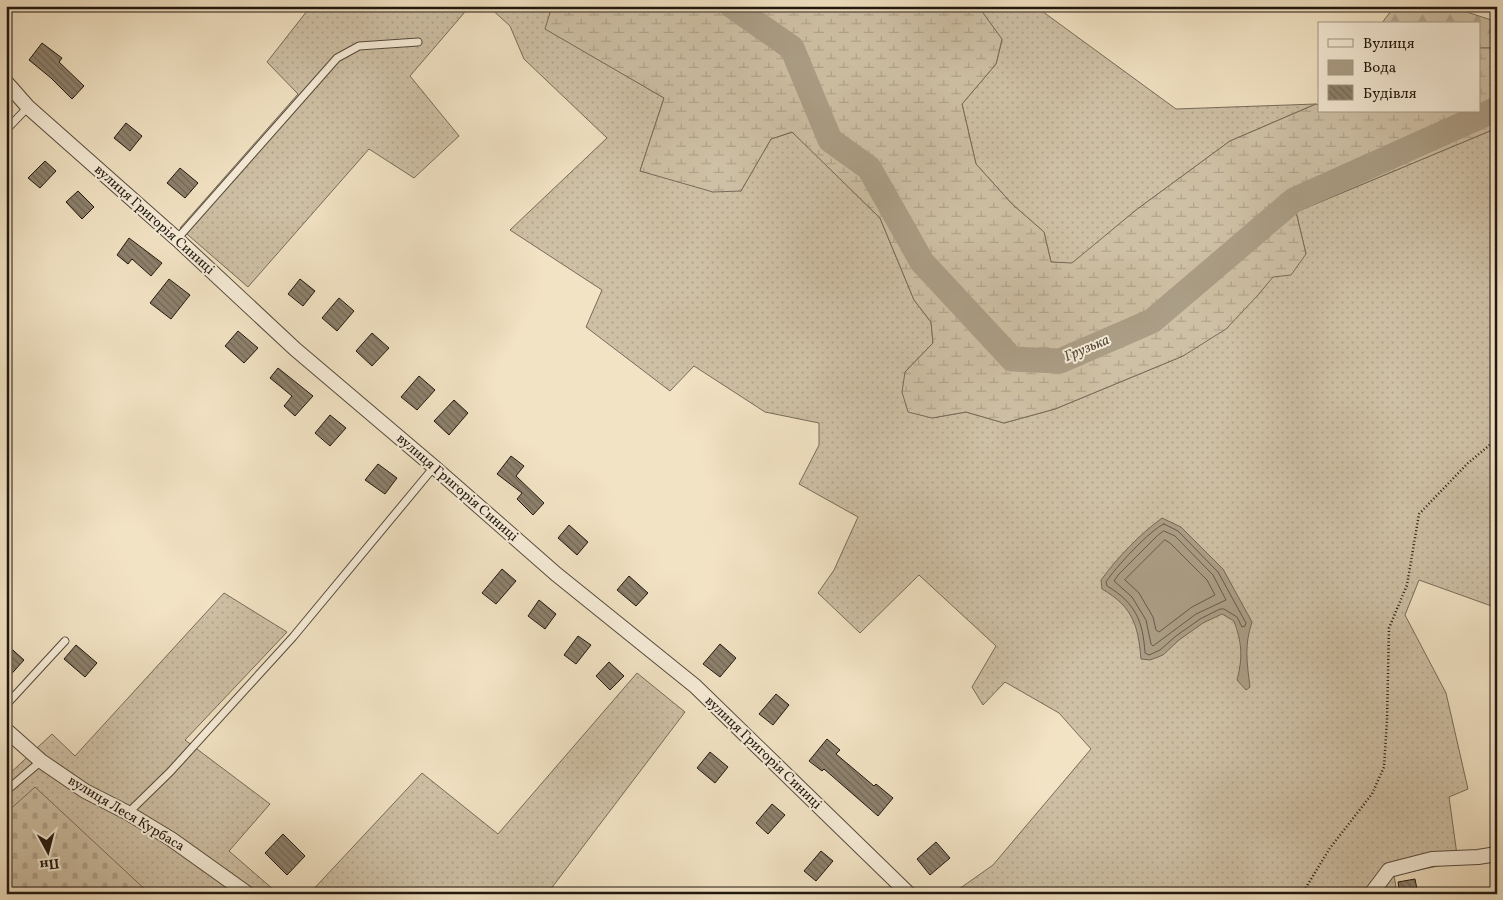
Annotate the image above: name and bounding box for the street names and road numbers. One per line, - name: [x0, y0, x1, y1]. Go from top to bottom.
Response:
- street label: вулиця Григорія Синиці: [90, 161, 218, 279]
- street label: вулиця Григорія Синиці: [392, 430, 522, 546]
- street label: вулиця Григорія Синиці: [700, 692, 826, 814]
- street label: вулиця Леся Курбаса: [64, 772, 188, 856]

